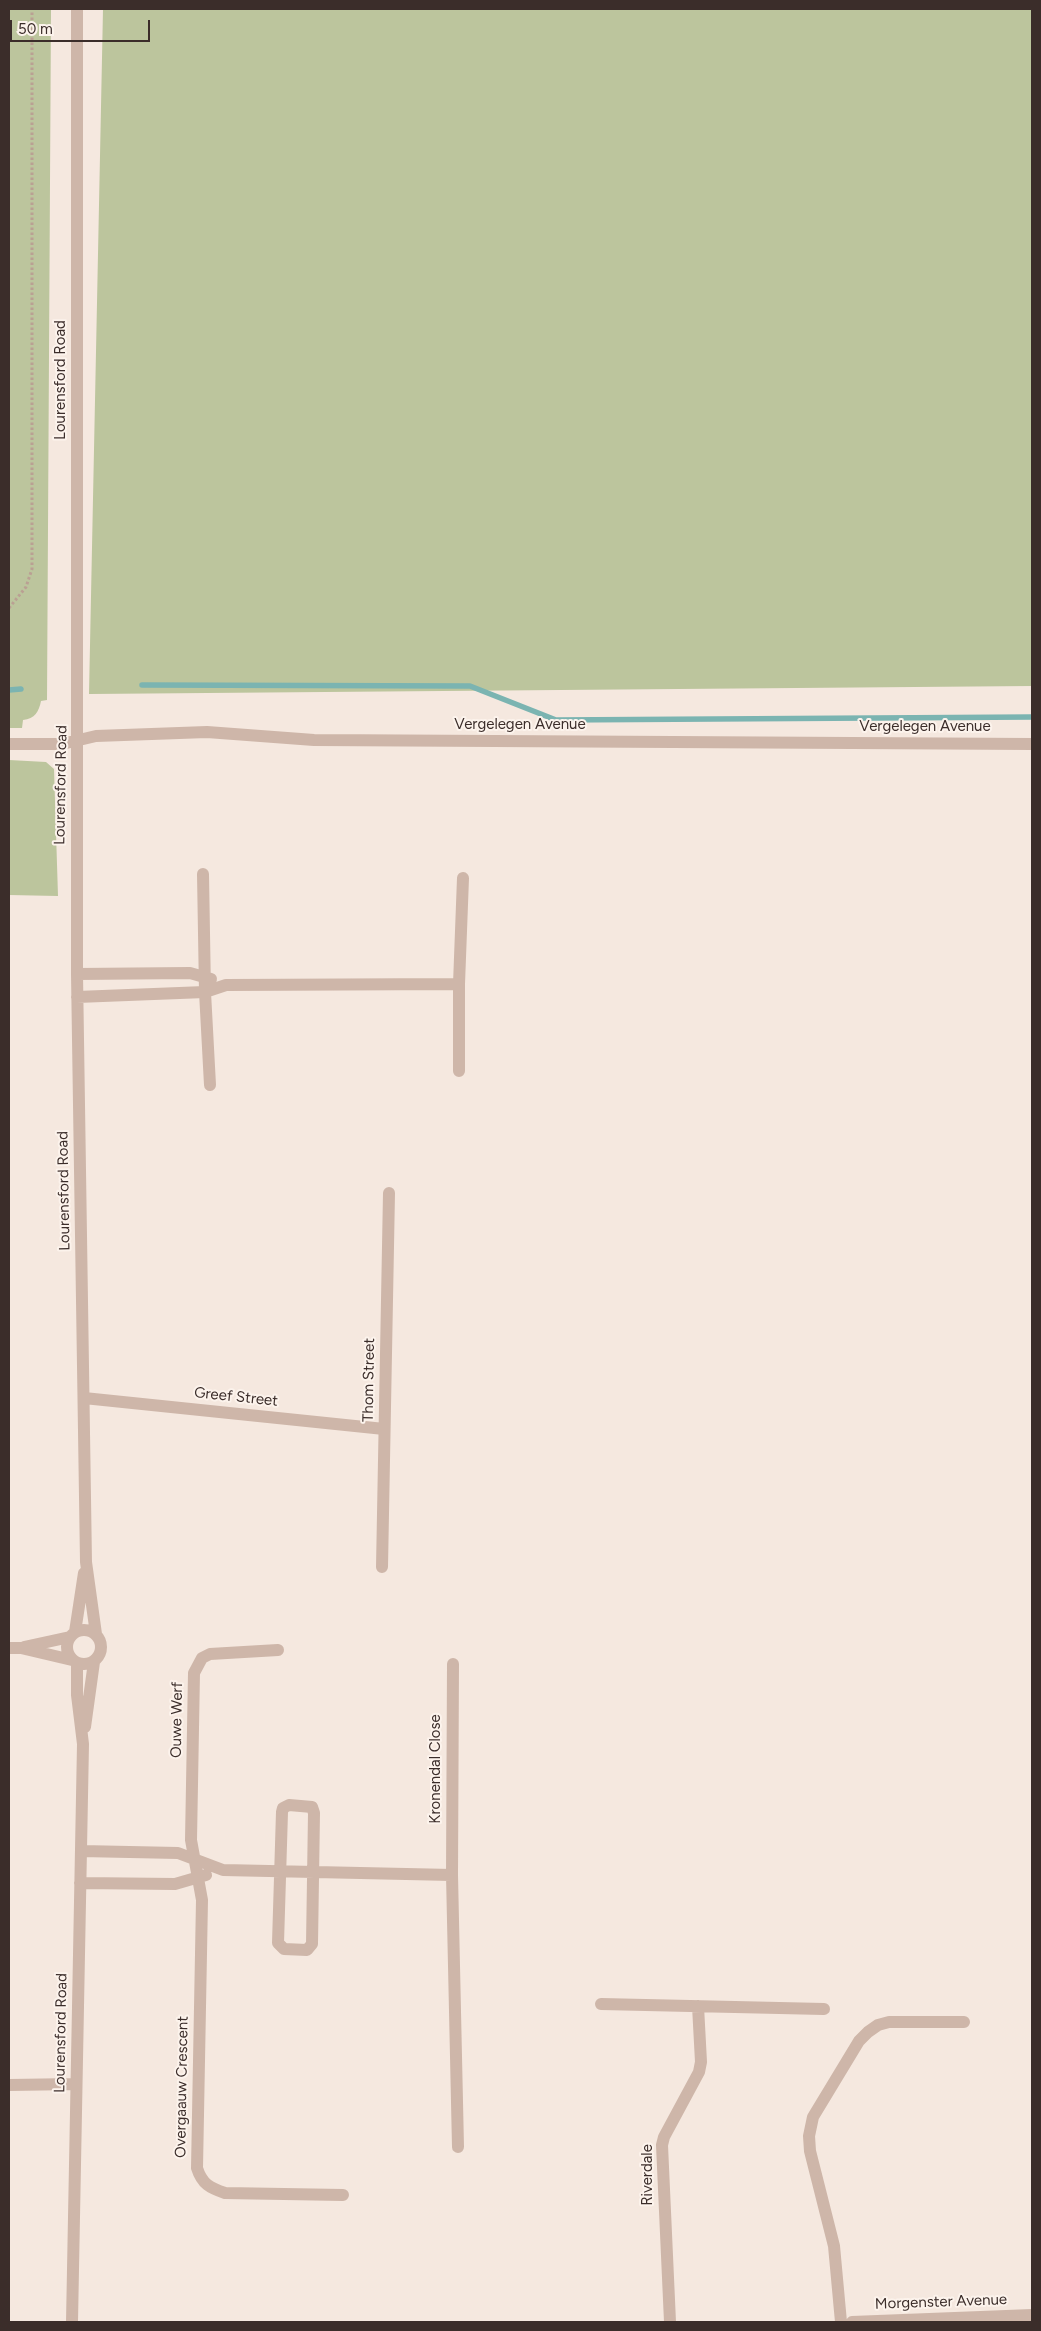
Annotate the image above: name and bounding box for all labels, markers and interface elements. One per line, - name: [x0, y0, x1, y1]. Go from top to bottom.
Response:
- scale bar: [12, 10, 152, 42]
- text: 50 m: [18, 20, 53, 38]
- street label: Lourensford Road: [52, 320, 70, 440]
- street label: Vergelegen Avenue: [454, 716, 586, 734]
- street label: Vergelegen Avenue: [859, 718, 991, 736]
- street label: Lourensford Road: [51, 725, 71, 845]
- street label: Lourensford Road: [54, 1131, 74, 1251]
- street label: Thom Street: [359, 1338, 379, 1422]
- street label: Greef Street: [193, 1384, 279, 1410]
- street label: Ouwe Werf: [167, 1682, 187, 1758]
- street label: Kronendal Close: [427, 1714, 445, 1824]
- street label: Lourensford Road: [51, 1973, 71, 2093]
- street label: Overgaauw Crescent: [172, 2016, 192, 2158]
- street label: Riverdale: [639, 2144, 657, 2206]
- street label: Morgenster Avenue: [875, 2291, 1007, 2313]

